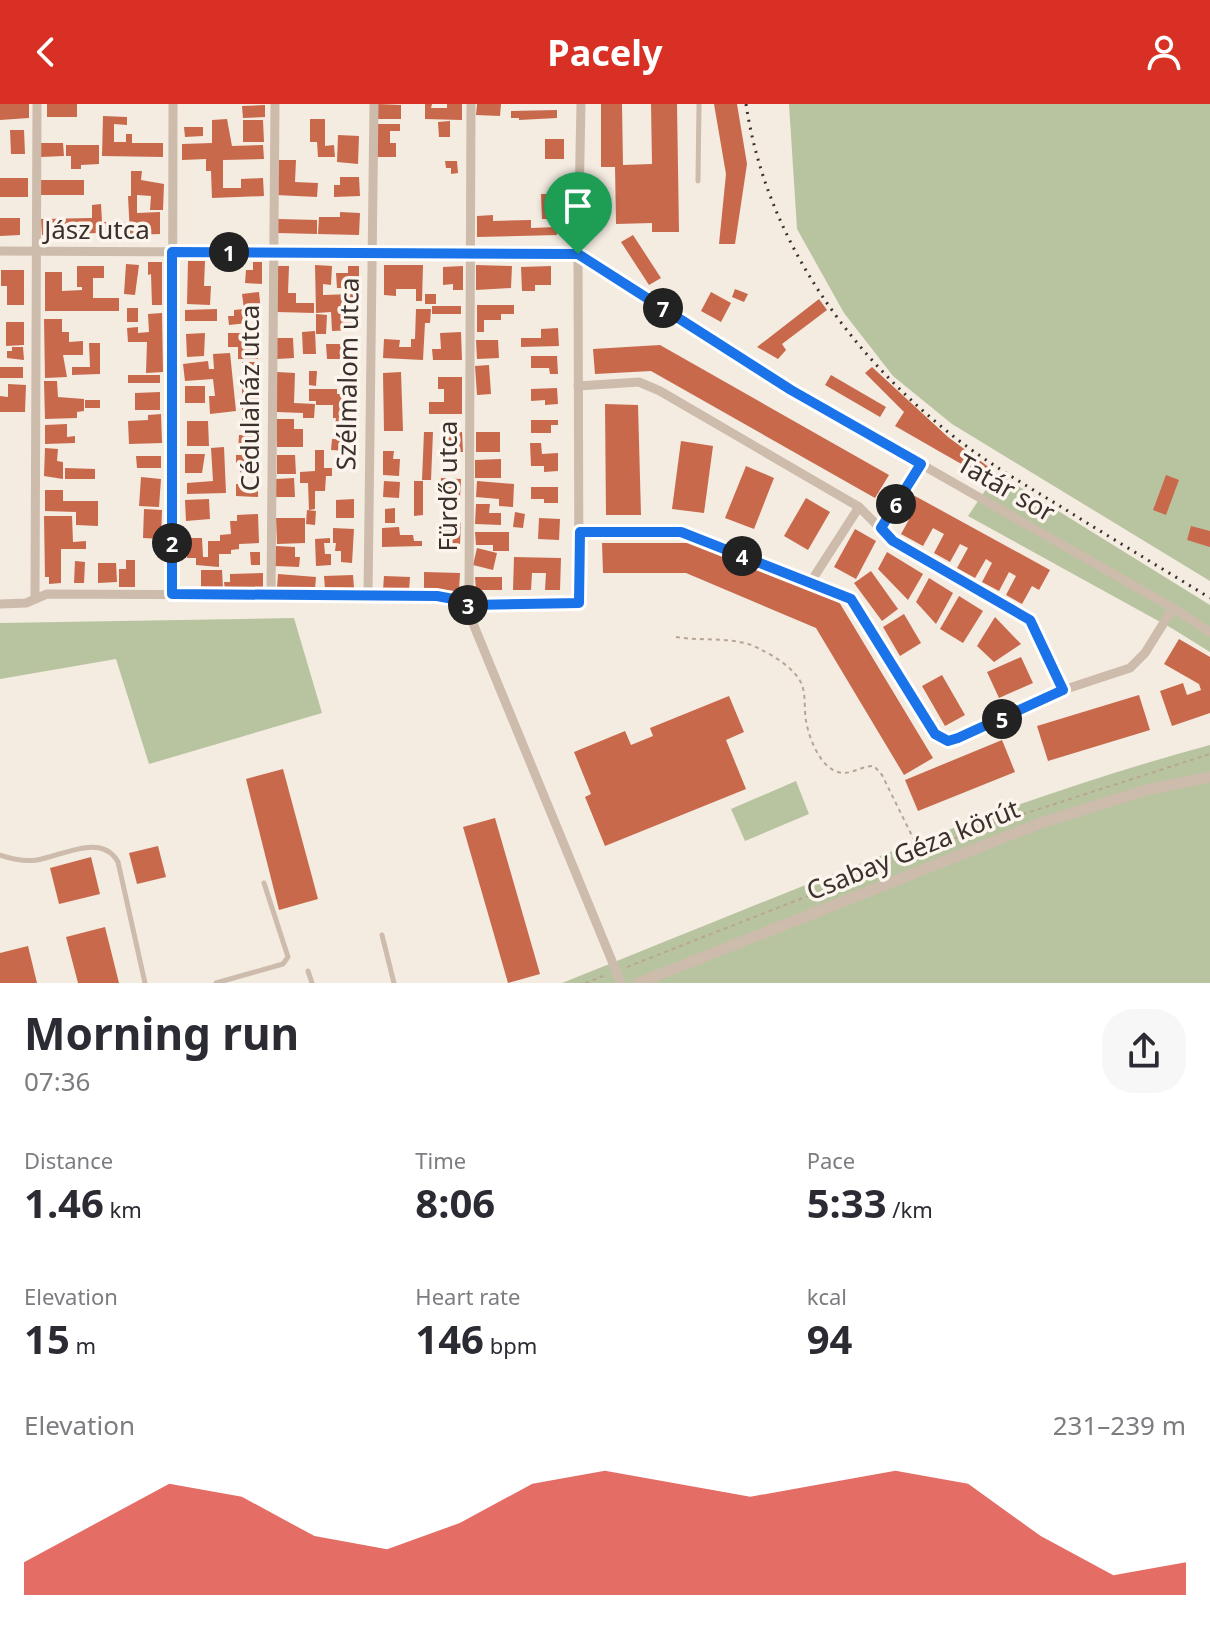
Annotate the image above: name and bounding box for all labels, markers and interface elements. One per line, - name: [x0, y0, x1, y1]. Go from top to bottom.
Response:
- text: Pacely: [547, 28, 663, 77]
- icon: back: [24, 30, 68, 74]
- icon: person: [1142, 30, 1186, 74]
- pin: [544, 172, 612, 254]
- icon: arrive: [556, 184, 600, 228]
- street label: Jász utca: [41, 211, 150, 247]
- pin: 1: [209, 232, 249, 272]
- text: 1: [223, 237, 235, 267]
- street label: Szélmalom utca: [327, 277, 367, 471]
- pin: 7: [643, 288, 683, 328]
- text: 7: [657, 293, 669, 323]
- street label: Cédulaház utca: [231, 305, 267, 491]
- street label: Fürdő utca: [429, 421, 465, 551]
- street label: Tatár sor: [951, 445, 1062, 530]
- pin: 6: [876, 484, 916, 524]
- text: 6: [890, 489, 902, 519]
- pin: 2: [152, 523, 192, 563]
- text: 2: [166, 528, 178, 558]
- pin: 4: [722, 536, 762, 576]
- text: 4: [736, 541, 748, 571]
- pin: 3: [448, 585, 488, 625]
- text: 3: [462, 590, 474, 620]
- pin: 5: [982, 699, 1022, 739]
- text: 5: [996, 704, 1008, 734]
- street label: Csabay Géza körút: [801, 790, 1025, 908]
- text: Morning run: [24, 1003, 299, 1063]
- button: share: [1102, 1009, 1186, 1093]
- text: 07:36: [24, 1063, 90, 1099]
- text: Distance: [24, 1145, 113, 1175]
- text: Time: [415, 1145, 466, 1175]
- text: Pace: [807, 1145, 855, 1175]
- text: 1.46: [24, 1175, 104, 1230]
- text: 8:06: [415, 1175, 495, 1230]
- text: 5:33: [807, 1175, 887, 1230]
- text: km: [104, 1194, 142, 1224]
- text: /km: [887, 1194, 933, 1224]
- text: Elevation: [24, 1281, 118, 1311]
- text: Heart rate: [415, 1281, 520, 1311]
- text: kcal: [807, 1281, 847, 1311]
- text: 15: [24, 1311, 70, 1366]
- text: 146: [415, 1311, 484, 1366]
- text: 94: [807, 1311, 852, 1366]
- text: m: [70, 1330, 96, 1360]
- text: bpm: [484, 1330, 537, 1360]
- text: Elevation: [24, 1407, 135, 1443]
- text: 231–239 m: [1053, 1407, 1186, 1443]

